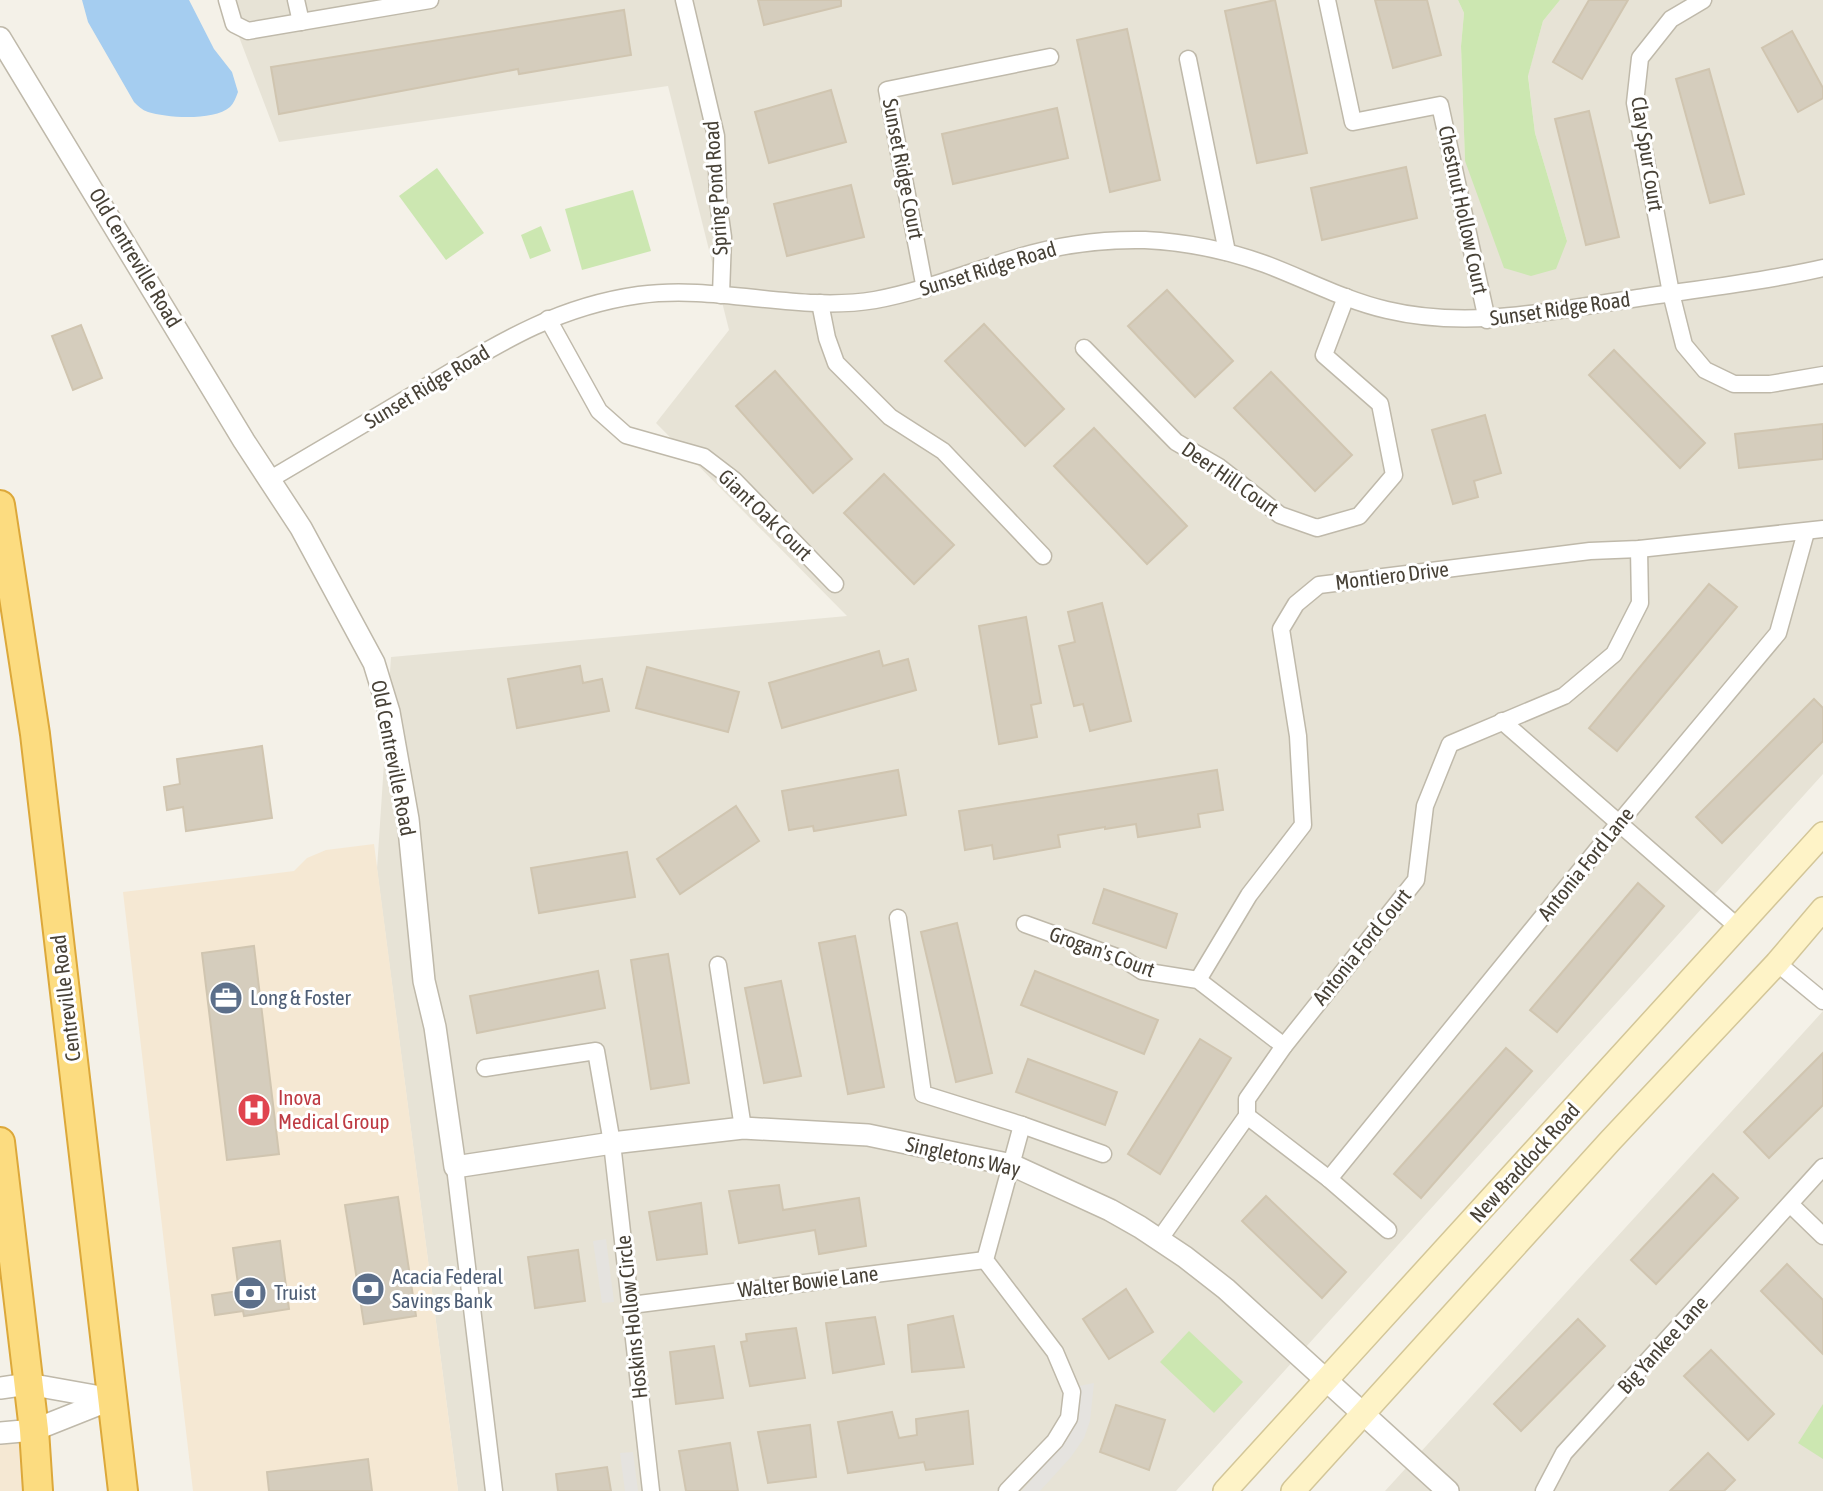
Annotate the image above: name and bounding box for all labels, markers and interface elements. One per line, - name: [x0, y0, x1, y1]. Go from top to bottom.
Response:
- street label: Clay Spur Court: [1627, 95, 1669, 213]
- street label: Sunset Ridge Court: [879, 96, 929, 241]
- street label: Spring Pond Road: [698, 120, 732, 256]
- street label: Chestnut Hollow Court: [1434, 123, 1494, 296]
- street label: Old Centreville Road: [85, 184, 187, 331]
- street label: Sunset Ridge Road: [917, 236, 1059, 300]
- street label: Sunset Ridge Road: [1488, 286, 1632, 330]
- street label: Sunset Ridge Road: [360, 339, 493, 433]
- street label: Deer Hill Court: [1178, 436, 1283, 520]
- street label: Giant Oak Court: [714, 464, 817, 565]
- street label: Montiero Drive: [1334, 556, 1450, 594]
- street label: Old Centreville Road: [367, 678, 421, 838]
- street label: Antonia Ford Lane: [1532, 802, 1638, 925]
- street label: Antonia Ford Court: [1307, 884, 1415, 1009]
- street label: Grogan's Court: [1046, 921, 1158, 981]
- street label: Centreville Road: [45, 933, 85, 1063]
- office icon: Long & Foster: [207, 979, 245, 1017]
- place label: Long & Foster: [250, 985, 352, 1009]
- place label: Inova Medical Group: [278, 1085, 390, 1133]
- hospital icon: Inova Medical Group: [235, 1091, 273, 1129]
- street label: New Braddock Road: [1464, 1098, 1584, 1227]
- street label: Singletons Way: [904, 1131, 1023, 1181]
- street label: Hoskins Hollow Circle: [610, 1234, 652, 1400]
- street label: Walter Bowie Lane: [736, 1260, 880, 1302]
- place label: Acacia Federal Savings Bank: [392, 1264, 504, 1312]
- bank icon: Acacia Federal Savings Bank: [349, 1270, 387, 1308]
- bank icon: Truist: [231, 1274, 269, 1312]
- place label: Truist: [274, 1280, 317, 1304]
- street label: Big Yankee Lane: [1612, 1291, 1712, 1398]

